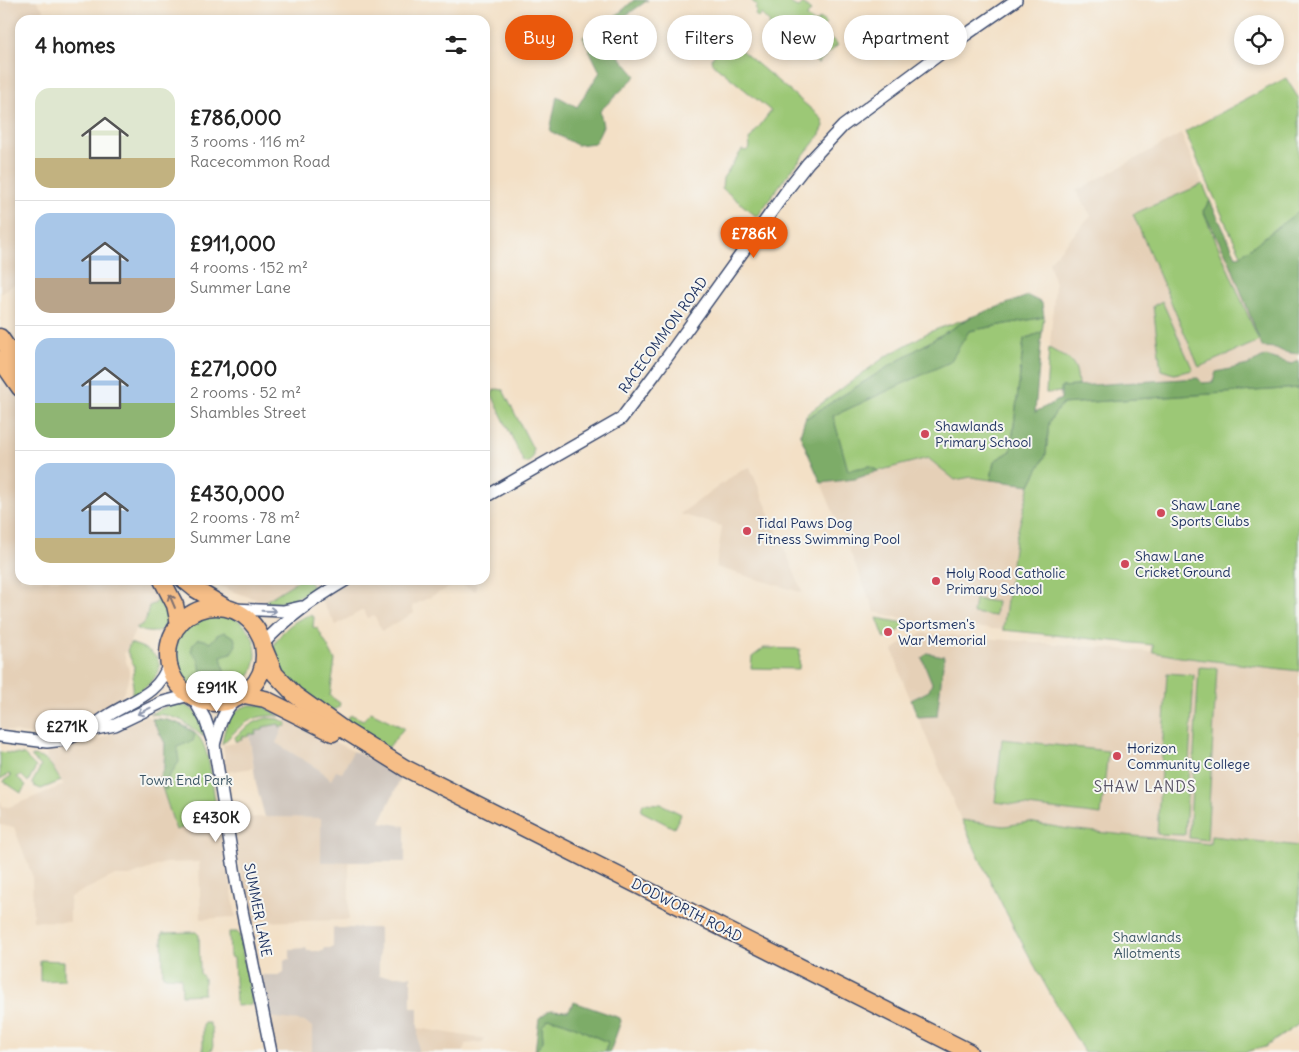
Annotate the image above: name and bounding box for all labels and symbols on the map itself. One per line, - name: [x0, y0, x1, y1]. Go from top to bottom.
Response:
- pin: £786K: [719, 216, 789, 259]
- street label: RACECOMMON ROAD: [615, 273, 711, 397]
- place label: Shawlands Primary School: [935, 417, 1031, 451]
- marker: Shawlands Primary School: [919, 428, 931, 440]
- place label: Shaw Lane Sports Clubs: [1171, 496, 1249, 530]
- marker: Shaw Lane Sports Clubs: [1155, 507, 1167, 519]
- place label: Tidal Paws Dog Fitness Swimming Pool: [757, 514, 900, 548]
- marker: Tidal Paws Dog Fitness Swimming Pool: [741, 525, 753, 537]
- place label: Shaw Lane Cricket Ground: [1135, 547, 1231, 581]
- marker: Shaw Lane Cricket Ground: [1119, 558, 1131, 570]
- place label: Holy Rood Catholic Primary School: [946, 564, 1066, 598]
- marker: Holy Rood Catholic Primary School: [930, 575, 942, 587]
- one-way arrow: [167, 594, 177, 609]
- one-way arrow: [260, 606, 277, 616]
- place label: Sportsmen's War Memorial: [898, 615, 986, 649]
- marker: Sportsmen's War Memorial: [882, 626, 894, 638]
- pin: £911K: [182, 670, 252, 713]
- one-way arrow: [137, 707, 152, 716]
- pin: £271K: [32, 710, 102, 752]
- place label: Horizon Community College: [1127, 739, 1250, 773]
- marker: Horizon Community College: [1111, 750, 1123, 762]
- park label: Town End Park: [139, 771, 233, 789]
- district label: SHAW LANDS: [1094, 777, 1196, 796]
- pin: £430K: [181, 800, 251, 843]
- street label: SUMMER LANE: [240, 862, 276, 958]
- street label: DODWORTH ROAD: [629, 874, 746, 946]
- park label: Shawlands Allotments: [1113, 928, 1181, 962]

